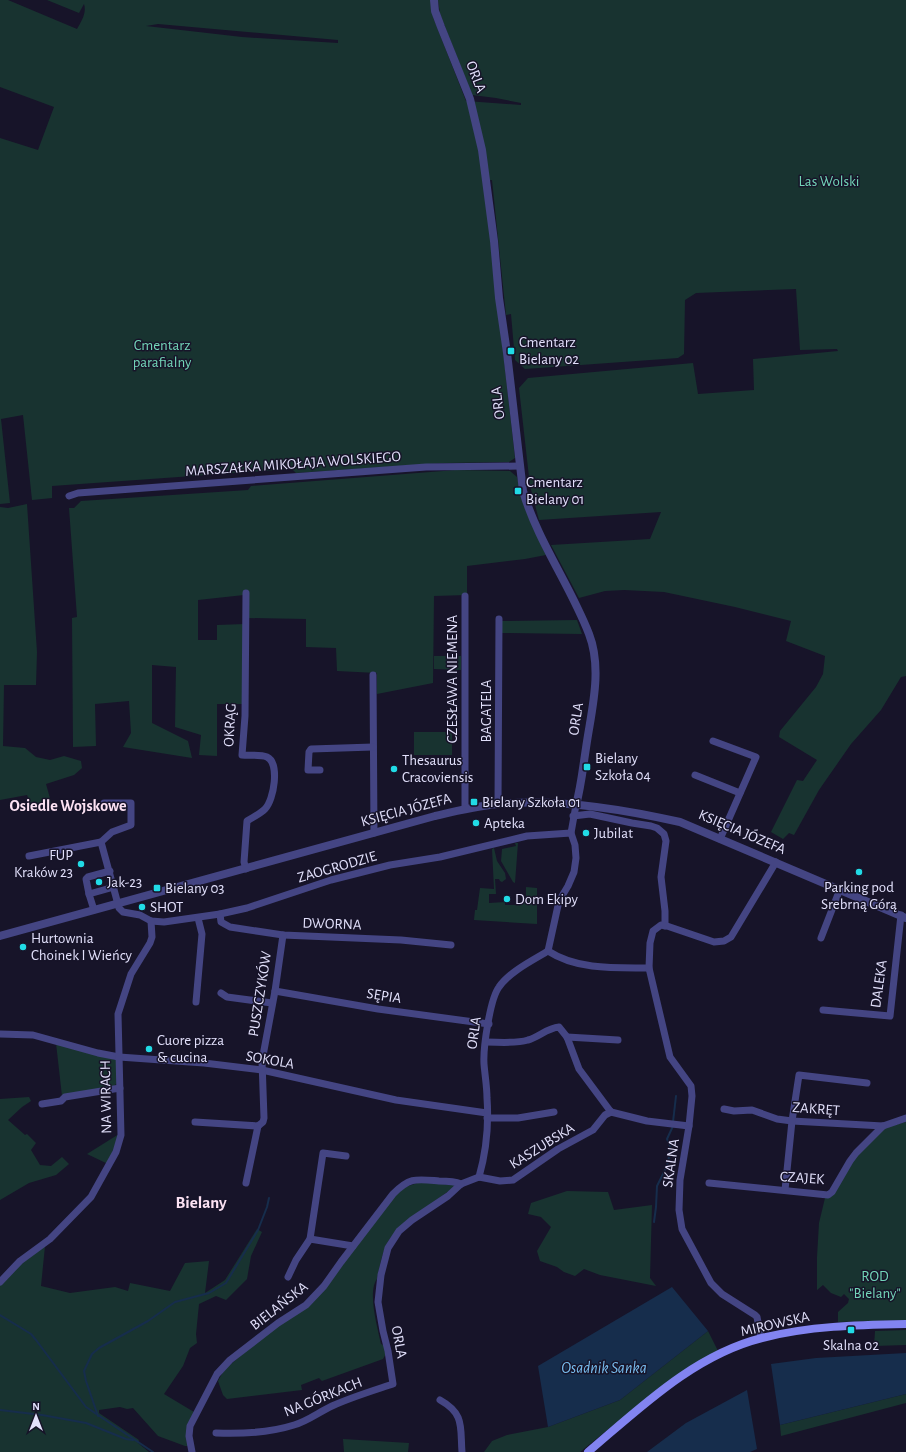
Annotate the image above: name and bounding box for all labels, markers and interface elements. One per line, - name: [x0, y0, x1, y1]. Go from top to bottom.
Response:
- street label: ORLA: [463, 59, 489, 95]
- park label: Las Wolski: [798, 174, 860, 189]
- place label: Cmentarz Bielany 02: [519, 335, 579, 367]
- park label: Cmentarz parafialny: [133, 338, 192, 370]
- marker: Cmentarz Bielany 02: [506, 346, 516, 356]
- street label: ORLA: [489, 386, 507, 420]
- street label: MARSZAŁKA MIKOŁAJA WOLSKIEGO: [185, 449, 401, 479]
- place label: Cmentarz Bielany 01: [526, 475, 585, 507]
- marker: Cmentarz Bielany 01: [513, 486, 523, 496]
- street label: CZESŁAWA NIEMENA: [445, 614, 460, 743]
- street label: BAGATELA: [479, 679, 494, 742]
- street label: ORLA: [566, 701, 586, 736]
- street label: OKRĄG: [221, 703, 239, 747]
- place label: Bielany Szkoła 04: [595, 751, 651, 783]
- place label: Thesaurus Cracoviensis: [402, 753, 473, 785]
- marker: Bielany Szkoła 04: [582, 762, 592, 772]
- marker: Thesaurus Cracoviensis: [389, 764, 399, 774]
- street label: KSIĘCIA JÓZEFA: [359, 789, 453, 829]
- place label: Bielany Szkoła 01: [482, 795, 581, 810]
- marker: Bielany Szkoła 01: [469, 797, 479, 807]
- district label: Osiedle Wojskowe: [10, 798, 127, 815]
- street label: KSIĘCIA JÓZEFA: [696, 805, 789, 857]
- place label: Apteka: [484, 816, 525, 831]
- marker: Apteka: [471, 818, 481, 828]
- place label: Jubilat: [594, 826, 633, 841]
- marker: Jubilat: [581, 828, 591, 838]
- place label: FUP Kraków 23: [14, 848, 73, 880]
- street label: ZAOGRODZIE: [296, 849, 378, 885]
- marker: FUP Kraków 23: [76, 859, 86, 869]
- marker: Parking pod Srebrną Górą: [854, 867, 864, 877]
- place label: Jak-23: [107, 875, 142, 890]
- marker: Jak-23: [94, 877, 104, 887]
- place label: Parking pod Srebrną Górą: [821, 880, 897, 912]
- place label: Bielany 03: [165, 881, 225, 896]
- marker: Bielany 03: [152, 883, 162, 893]
- place label: Dom Ekipy: [515, 892, 578, 907]
- marker: Dom Ekipy: [502, 894, 512, 904]
- place label: SHOT: [150, 900, 184, 915]
- marker: SHOT: [137, 902, 147, 912]
- street label: DWORNA: [302, 915, 362, 933]
- place label: Hurtownia Choinek I Wieńcy: [31, 931, 133, 963]
- marker: Hurtownia Choinek I Wieńcy: [18, 942, 28, 952]
- street label: PUSZCZYKÓW: [244, 949, 274, 1038]
- street label: DALEKA: [868, 959, 890, 1009]
- street label: SĘPIA: [366, 986, 403, 1006]
- street label: ORLA: [464, 1015, 484, 1050]
- place label: Cuore pizza & cucina: [157, 1033, 224, 1065]
- marker: Cuore pizza & cucina: [144, 1044, 154, 1054]
- street label: SOKOLA: [245, 1048, 296, 1072]
- street label: NA WIRACH: [98, 1060, 114, 1134]
- street label: ZAKRĘT: [792, 1100, 841, 1118]
- street label: KASZUBSKA: [507, 1120, 577, 1172]
- street label: SKALNA: [660, 1137, 682, 1188]
- street label: CZAJEK: [779, 1169, 825, 1187]
- district label: Bielany: [175, 1194, 227, 1212]
- park label: ROD "Bielany": [849, 1269, 901, 1301]
- street label: BIELAŃSKA: [246, 1277, 311, 1333]
- street label: MIROWSKA: [739, 1309, 811, 1339]
- street label: ORLA: [389, 1324, 410, 1360]
- marker: Skalna 02: [846, 1325, 856, 1335]
- place label: Skalna 02: [823, 1338, 879, 1353]
- water label: Osadnik Sanka: [561, 1360, 647, 1376]
- street label: NA GÓRKACH: [281, 1373, 364, 1419]
- north arrow: [16, 1396, 56, 1436]
- text: N: [32, 1401, 40, 1412]

